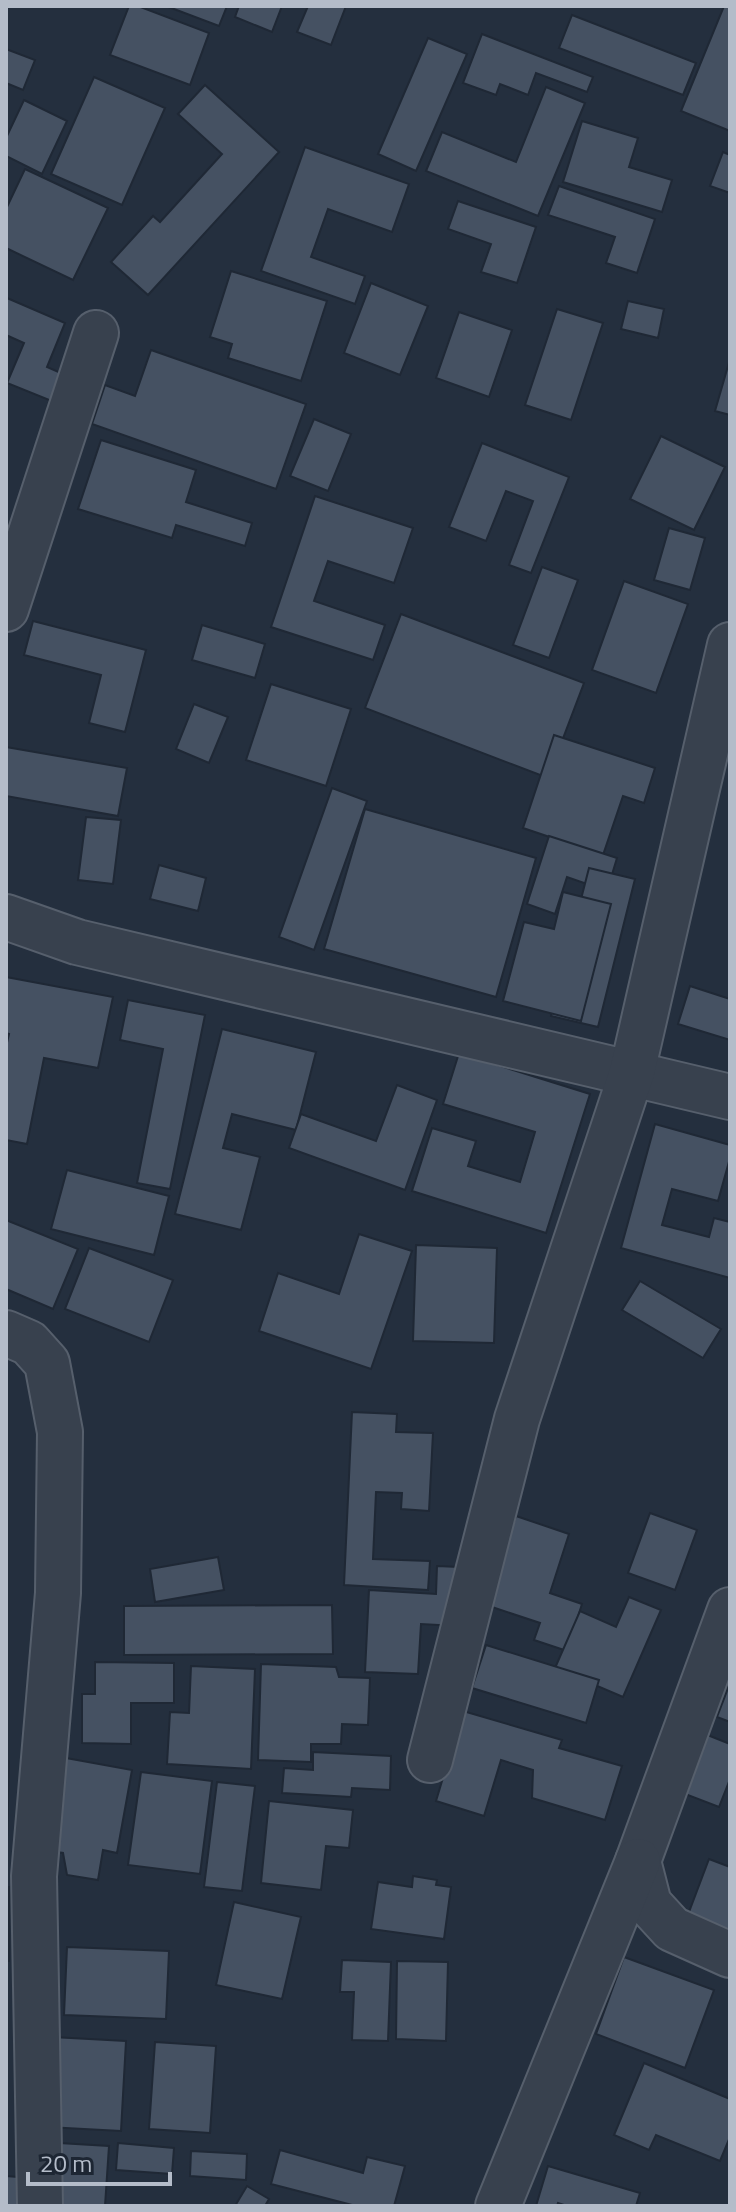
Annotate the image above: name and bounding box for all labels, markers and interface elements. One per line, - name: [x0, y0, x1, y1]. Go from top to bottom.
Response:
- scale bar: [28, 2136, 170, 2186]
- text: 20 m: [40, 2145, 92, 2181]

